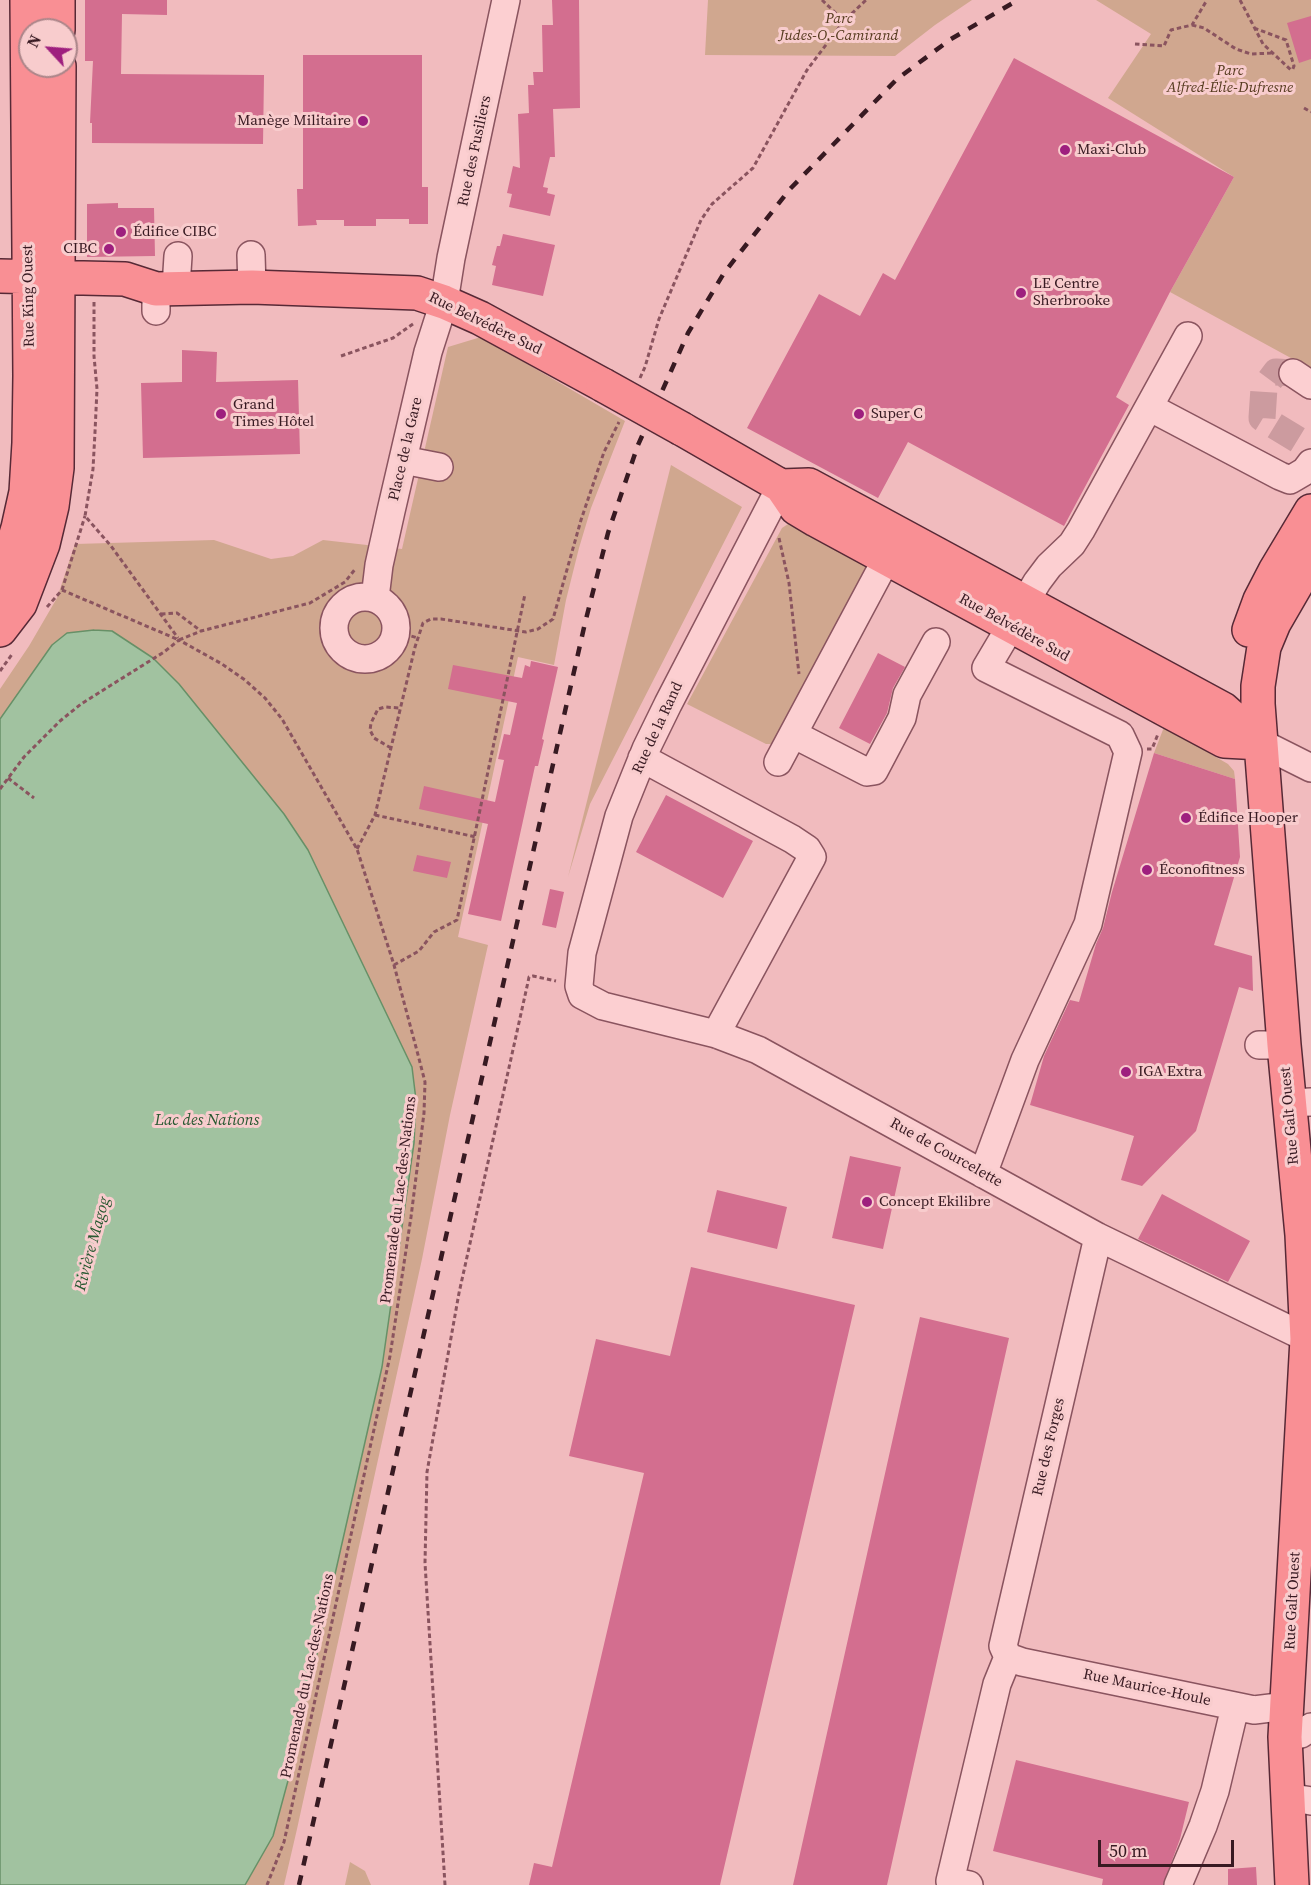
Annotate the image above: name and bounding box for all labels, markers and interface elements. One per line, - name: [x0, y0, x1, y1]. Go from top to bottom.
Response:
- park label: Parc Judes-O.-Camirand: [780, 10, 898, 45]
- north arrow: [18, 18, 78, 78]
- text: N: [21, 31, 46, 51]
- park label: Parc Alfred-Élie-Dufresne: [1167, 62, 1293, 97]
- street label: Rue des Fusiliers: [454, 94, 496, 208]
- place label: Manège Militaire: [237, 112, 351, 130]
- marker: Manège Militaire: [356, 114, 370, 128]
- place label: Maxi-Club: [1077, 141, 1146, 159]
- marker: Maxi-Club: [1058, 143, 1072, 157]
- place label: Édifice CIBC: [133, 223, 216, 241]
- marker: Édifice CIBC: [114, 225, 128, 239]
- place label: CIBC: [63, 240, 97, 258]
- marker: CIBC: [102, 242, 116, 256]
- street label: Rue King Ouest: [19, 245, 39, 347]
- place label: LE Centre Sherbrooke: [1033, 275, 1110, 310]
- marker: LE Centre Sherbrooke: [1014, 286, 1028, 300]
- street label: Rue Belvédère Sud: [425, 289, 545, 359]
- street label: Place de la Gare: [385, 395, 427, 503]
- place label: Grand Times Hôtel: [233, 396, 314, 431]
- place label: Super C: [871, 405, 923, 423]
- marker: Grand Times Hôtel: [214, 407, 228, 421]
- marker: Super C: [852, 407, 866, 421]
- street label: Rue Belvédère Sud: [956, 590, 1072, 666]
- street label: Rue de la Rand: [629, 679, 687, 777]
- place label: Édifice Hooper: [1198, 809, 1298, 827]
- marker: Édifice Hooper: [1179, 811, 1193, 825]
- place label: Éconofitness: [1159, 861, 1245, 879]
- marker: Éconofitness: [1140, 863, 1154, 877]
- place label: IGA Extra: [1138, 1063, 1202, 1081]
- marker: IGA Extra: [1119, 1065, 1133, 1079]
- street label: Rue Galt Ouest: [1277, 1066, 1303, 1166]
- street label: Promenade du Lac-des-Nations: [377, 1095, 421, 1305]
- water label: Lac des Nations: [155, 1111, 259, 1131]
- street label: Rue de Courcelette: [887, 1115, 1005, 1191]
- place label: Concept Ekilibre: [879, 1193, 991, 1211]
- water label: Rivière Magog: [71, 1195, 115, 1293]
- marker: Concept Ekilibre: [860, 1195, 874, 1209]
- street label: Rue des Forges: [1029, 1396, 1069, 1498]
- street label: Rue Galt Ouest: [1281, 1551, 1305, 1651]
- street label: Promenade du Lac-des-Nations: [277, 1572, 339, 1780]
- street label: Rue Maurice-Houle: [1082, 1666, 1212, 1710]
- scale bar: [1101, 1828, 1238, 1866]
- text: 50 m: [1109, 1838, 1147, 1863]

